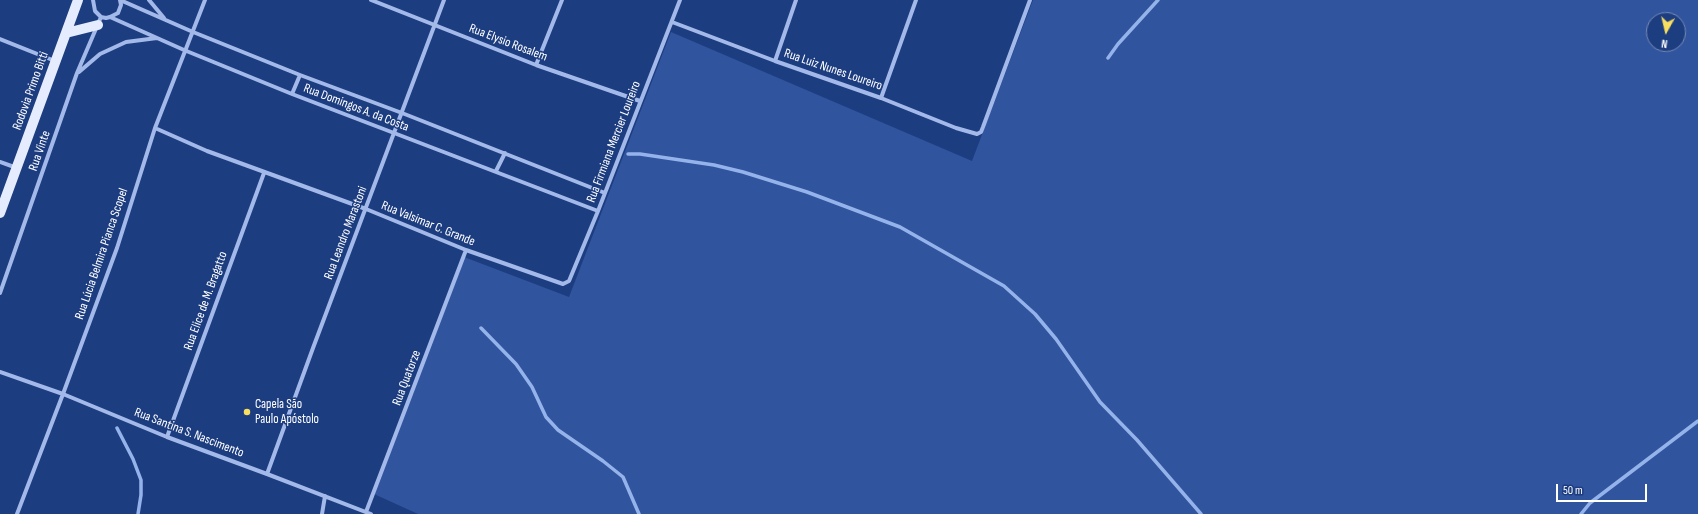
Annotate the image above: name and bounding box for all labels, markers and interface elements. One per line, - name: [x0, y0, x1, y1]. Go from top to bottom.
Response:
- north arrow: [1646, 12, 1686, 52]
- street label: Rua Elysio Rosalem: [467, 21, 549, 65]
- text: N: [1661, 37, 1668, 50]
- street label: Rua Luiz Nunes Loureiro: [782, 46, 884, 94]
- street label: Rodovia Primo Bitti: [10, 50, 52, 132]
- street label: Rua Firmiana Mercier Loureiro: [584, 79, 644, 205]
- street label: Rua Domingos A. da Costa: [301, 81, 411, 135]
- street label: Rua Vinte: [26, 129, 54, 173]
- street label: Rua Leandro Marastoni: [321, 184, 371, 282]
- street label: Rua Lúcia Belmira Pianca Scopel: [72, 186, 132, 322]
- street label: Rua Valsimar C. Grande: [379, 198, 477, 250]
- street label: Rua Elice de M. Bragatto: [181, 250, 231, 352]
- street label: Rua Quatorze: [389, 348, 425, 408]
- place label: Capela São Paulo Apóstolo: [255, 397, 319, 428]
- street label: Rua Santina S. Nascimento: [132, 405, 246, 461]
- marker: Capela São Paulo Apóstolo: [242, 407, 252, 417]
- scale bar: [1558, 476, 1649, 502]
- text: 50 m: [1563, 483, 1583, 498]

